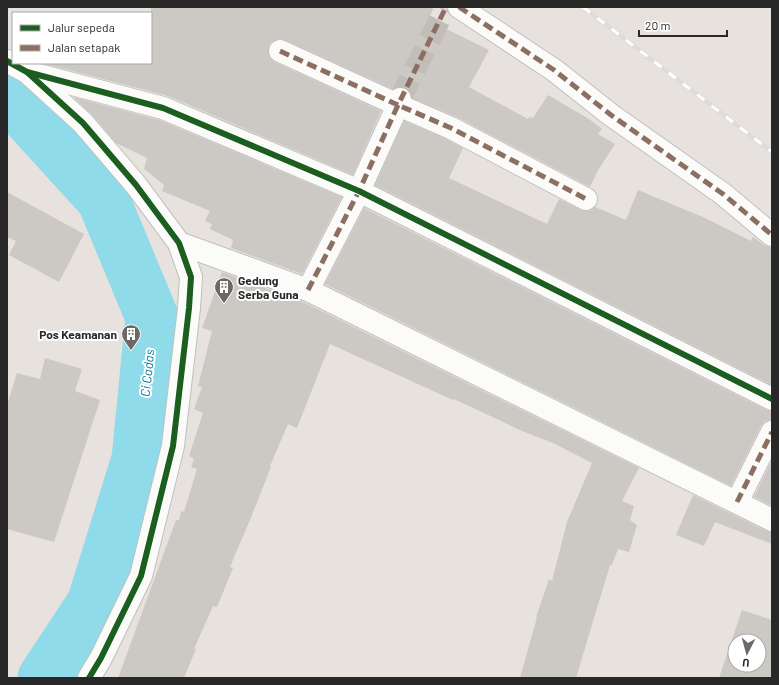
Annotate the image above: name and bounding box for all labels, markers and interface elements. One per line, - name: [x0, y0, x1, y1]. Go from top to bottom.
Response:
- legend: [12, 12, 152, 64]
- scale bar: [639, 12, 727, 38]
- text: 20 m: [645, 18, 671, 32]
- text: Jalur sepeda: [48, 20, 115, 34]
- text: Jalan setapak: [48, 40, 120, 54]
- place label: Gedung Serba Guna: [238, 273, 299, 301]
- building icon: Gedung Serba Guna: [213, 276, 235, 304]
- building icon: Pos Keamanan: [120, 323, 142, 351]
- place label: Pos Keamanan: [39, 327, 117, 341]
- water label: Ci Cadas: [137, 348, 157, 398]
- north arrow: [727, 633, 767, 673]
- text: U: [742, 657, 750, 670]

